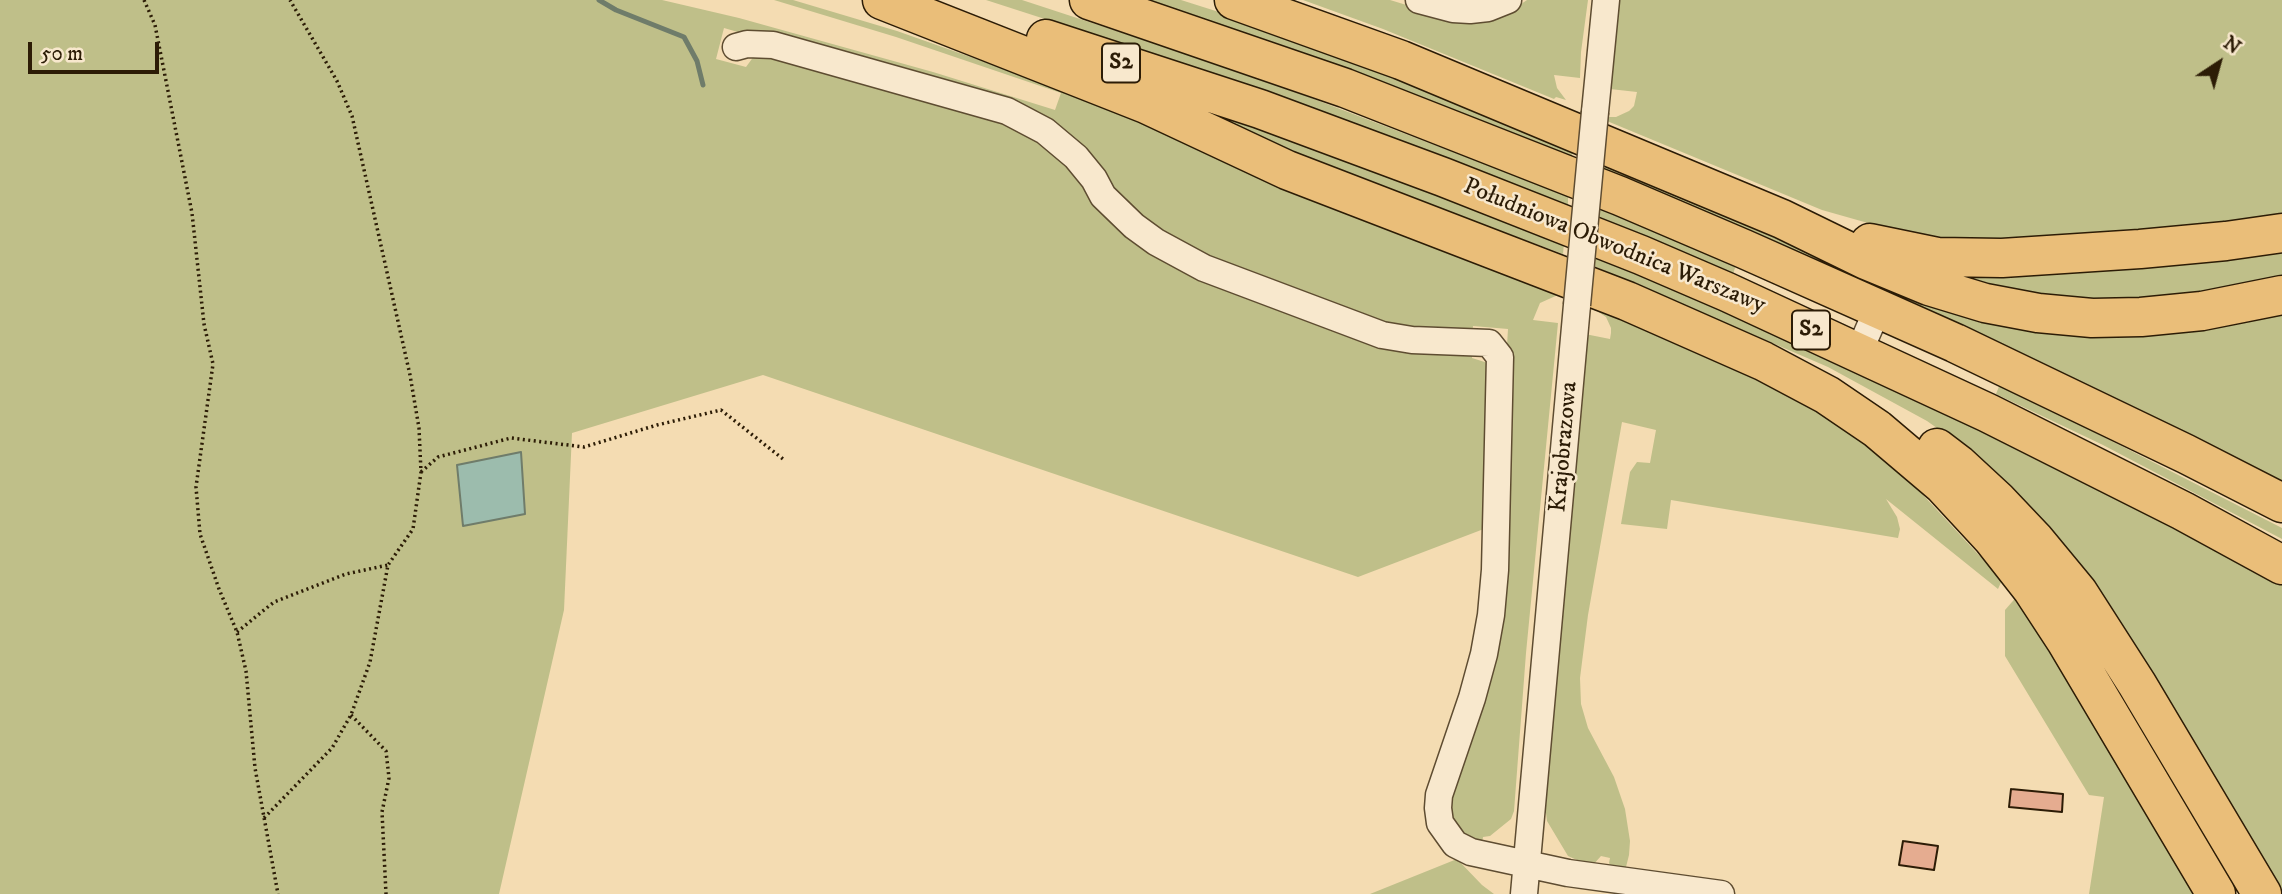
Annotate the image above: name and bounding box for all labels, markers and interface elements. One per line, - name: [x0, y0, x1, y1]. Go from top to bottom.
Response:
- scale bar: [32, 28, 163, 72]
- north arrow: [2184, 28, 2254, 98]
- text: N: [2219, 32, 2245, 59]
- text: 50 m: [41, 41, 83, 67]
- road number: S2: [1102, 44, 1140, 82]
- street label: Południowa Obwodnica Warszawy: [1459, 173, 1769, 321]
- road number: S2: [1792, 310, 1830, 350]
- street label: Krajobrazowa: [1545, 380, 1585, 514]

